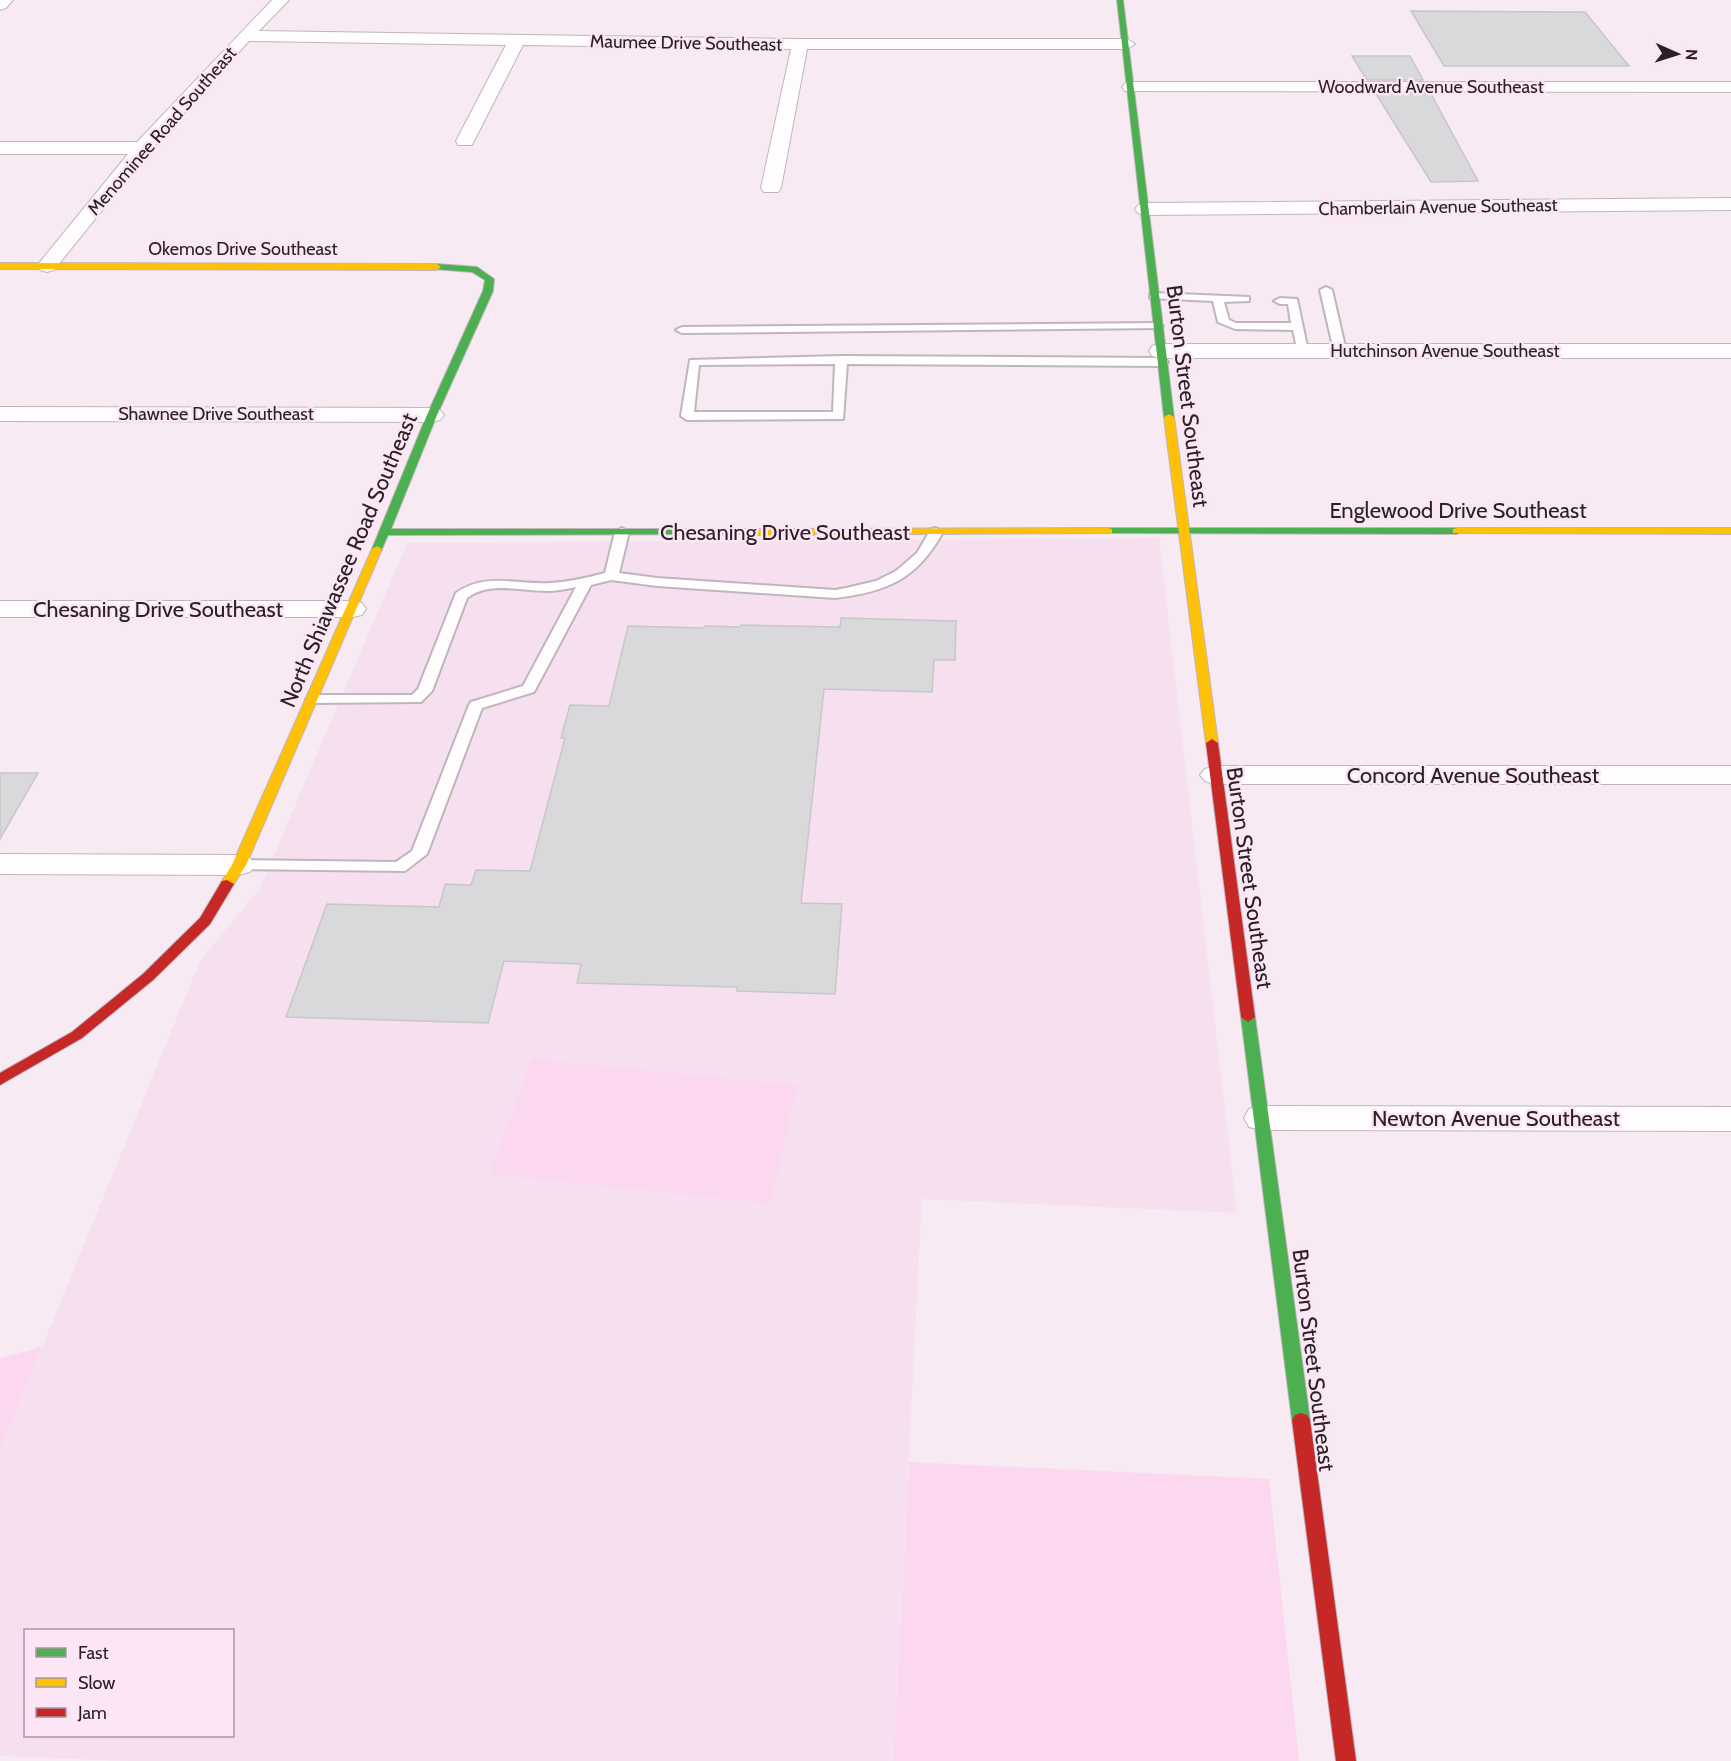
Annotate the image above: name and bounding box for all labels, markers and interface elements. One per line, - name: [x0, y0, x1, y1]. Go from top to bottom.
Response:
- north arrow: [1647, 24, 1707, 84]
- street label: Maumee Drive Southeast: [590, 30, 782, 56]
- street label: Menominee Road Southeast: [83, 42, 241, 220]
- text: N: [1682, 49, 1701, 61]
- street label: Woodward Avenue Southeast: [1318, 76, 1544, 98]
- street label: Chamberlain Avenue Southeast: [1318, 194, 1558, 220]
- street label: Okemos Drive Southeast: [148, 238, 338, 260]
- street label: Burton Street Southeast: [1160, 283, 1215, 509]
- street label: Hutchinson Avenue Southeast: [1330, 340, 1560, 362]
- street label: Shawnee Drive Southeast: [118, 403, 314, 425]
- street label: North Shiawassee Road Southeast: [274, 408, 423, 711]
- street label: Englewood Drive Southeast: [1329, 497, 1587, 524]
- street label: Chesaning Drive Southeast: [660, 519, 911, 546]
- street label: Chesaning Drive Southeast: [33, 596, 284, 623]
- street label: Concord Avenue Southeast: [1347, 762, 1600, 789]
- street label: Burton Street Southeast: [1221, 765, 1279, 991]
- street label: Newton Avenue Southeast: [1372, 1105, 1621, 1132]
- street label: Burton Street Southeast: [1286, 1247, 1341, 1473]
- legend: [24, 1629, 234, 1737]
- text: Fast: [78, 1642, 109, 1664]
- text: Slow: [78, 1672, 115, 1694]
- text: Jam: [77, 1702, 107, 1724]

